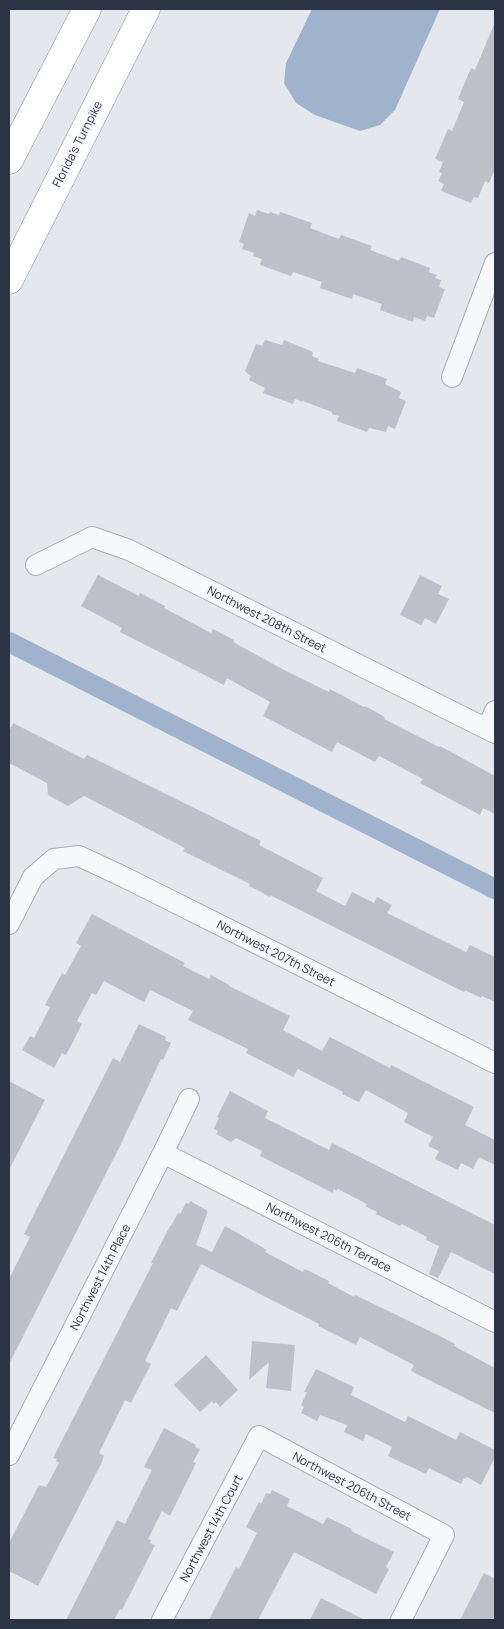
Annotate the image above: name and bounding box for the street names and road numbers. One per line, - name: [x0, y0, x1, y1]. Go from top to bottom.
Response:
- street label: Florida's Turnpike: [48, 98, 106, 190]
- street label: Northwest 208th Street: [204, 582, 330, 657]
- street label: Northwest 207th Street: [214, 916, 338, 990]
- street label: Northwest 206th Terrace: [263, 1198, 395, 1276]
- street label: Northwest 14th Place: [66, 1221, 134, 1333]
- street label: Northwest 206th Street: [290, 1447, 415, 1525]
- street label: Northwest 14th Court: [176, 1471, 247, 1585]

